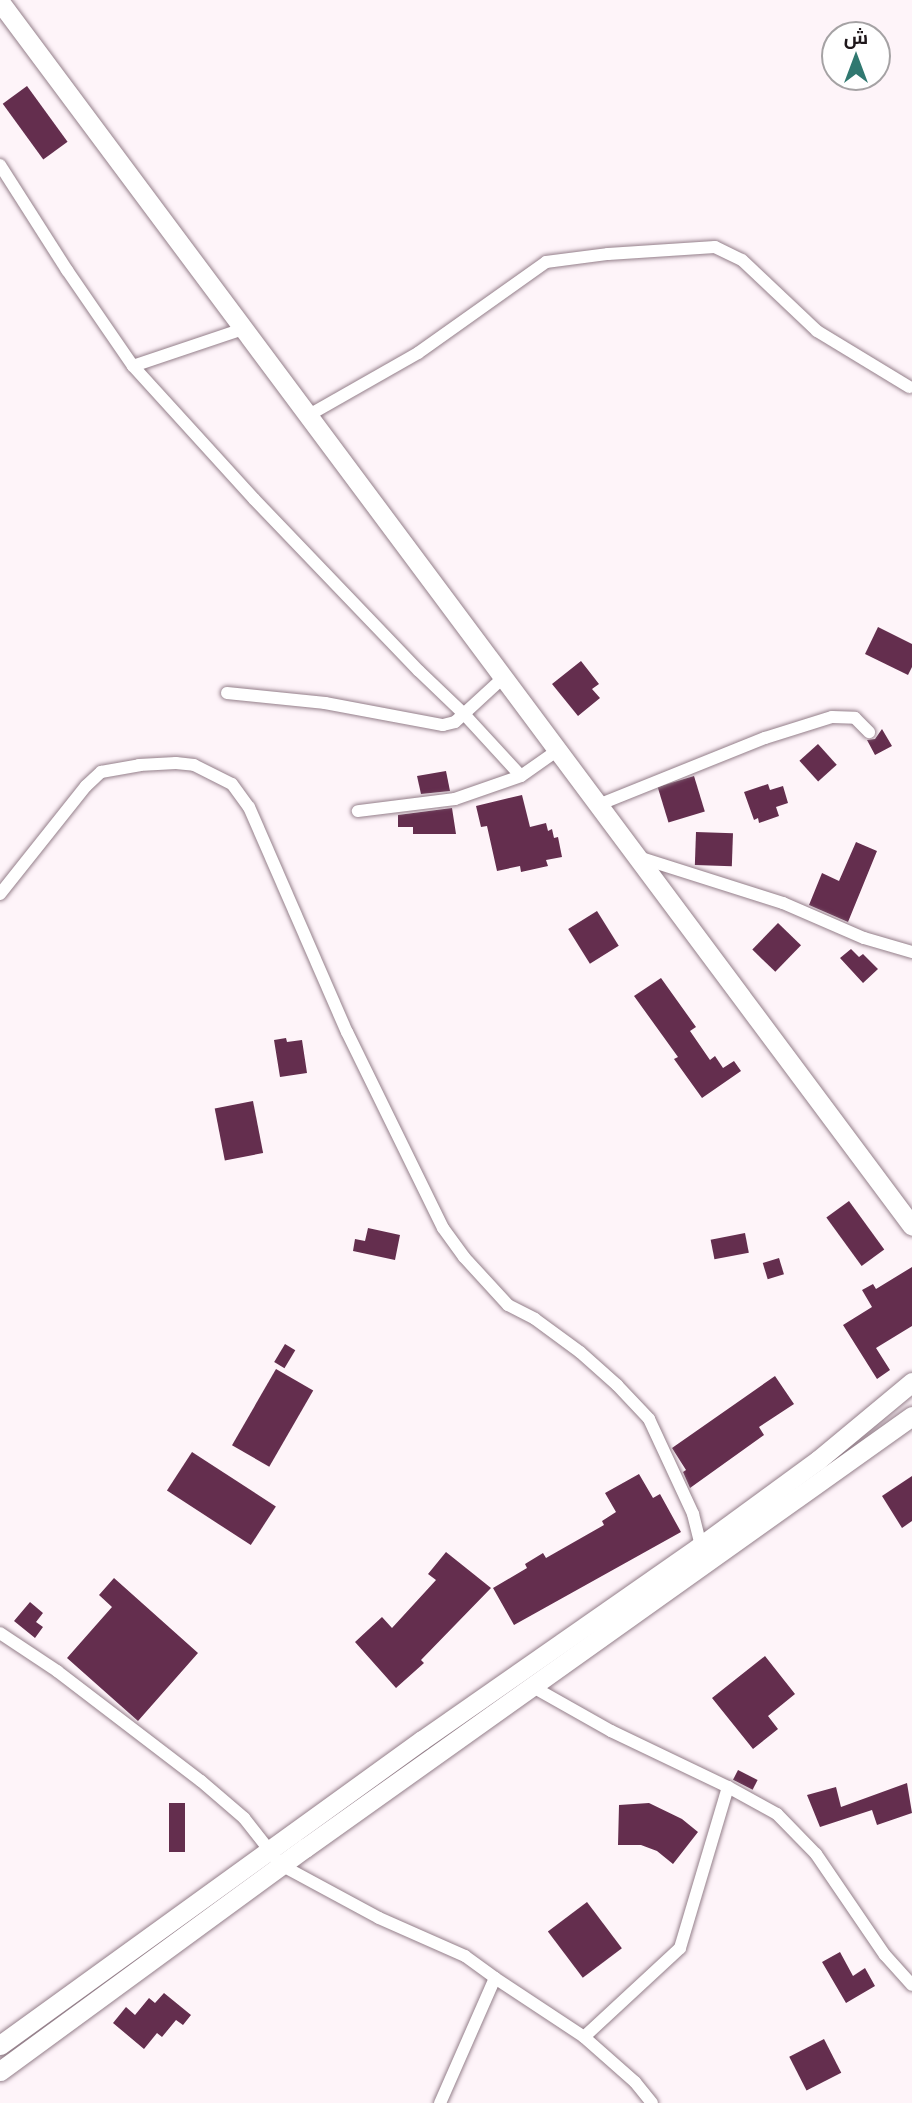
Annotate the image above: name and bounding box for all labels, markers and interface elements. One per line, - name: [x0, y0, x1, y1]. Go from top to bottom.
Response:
- north arrow: [821, 21, 891, 91]
- text: ش: [844, 25, 868, 48]

